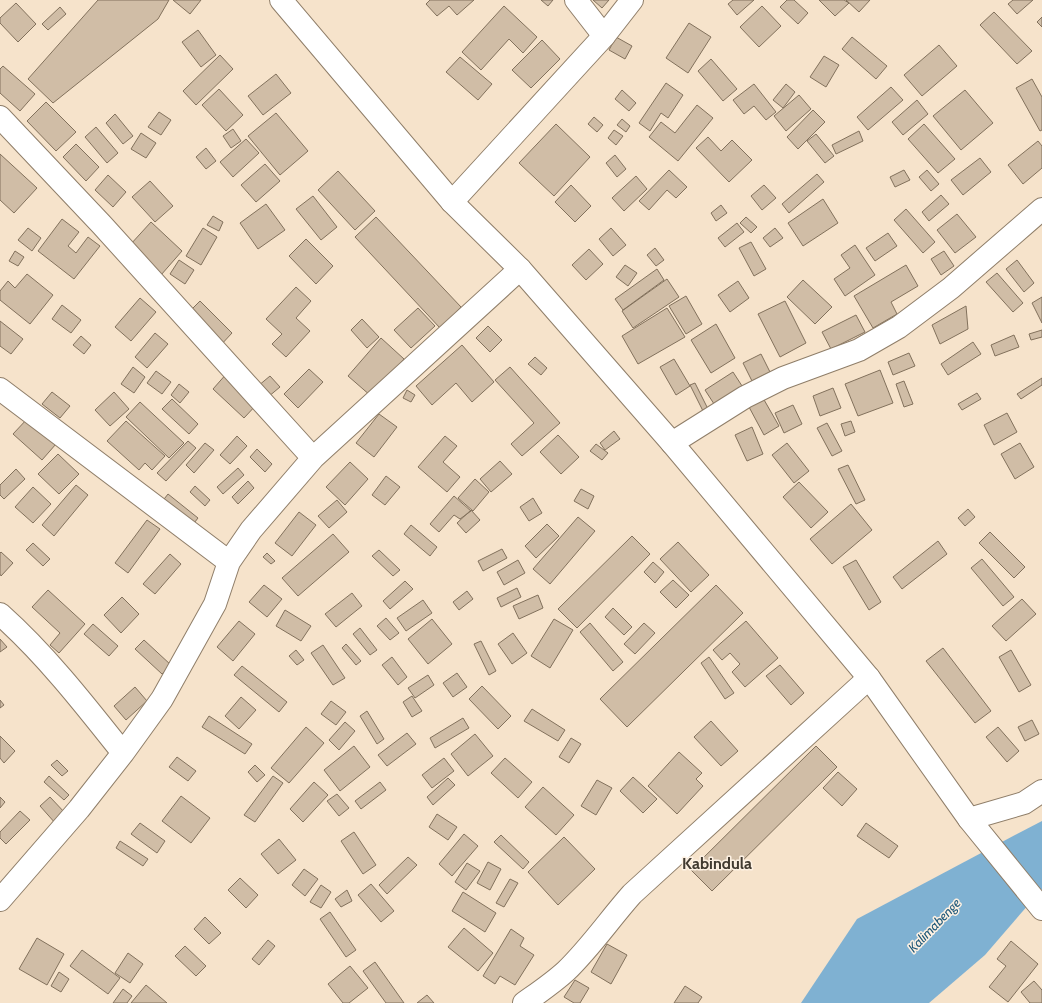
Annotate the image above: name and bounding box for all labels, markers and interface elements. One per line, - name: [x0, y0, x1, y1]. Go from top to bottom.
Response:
- district label: Kabindula: [682, 854, 752, 873]
- water label: Kalimabenge: [904, 895, 964, 955]

